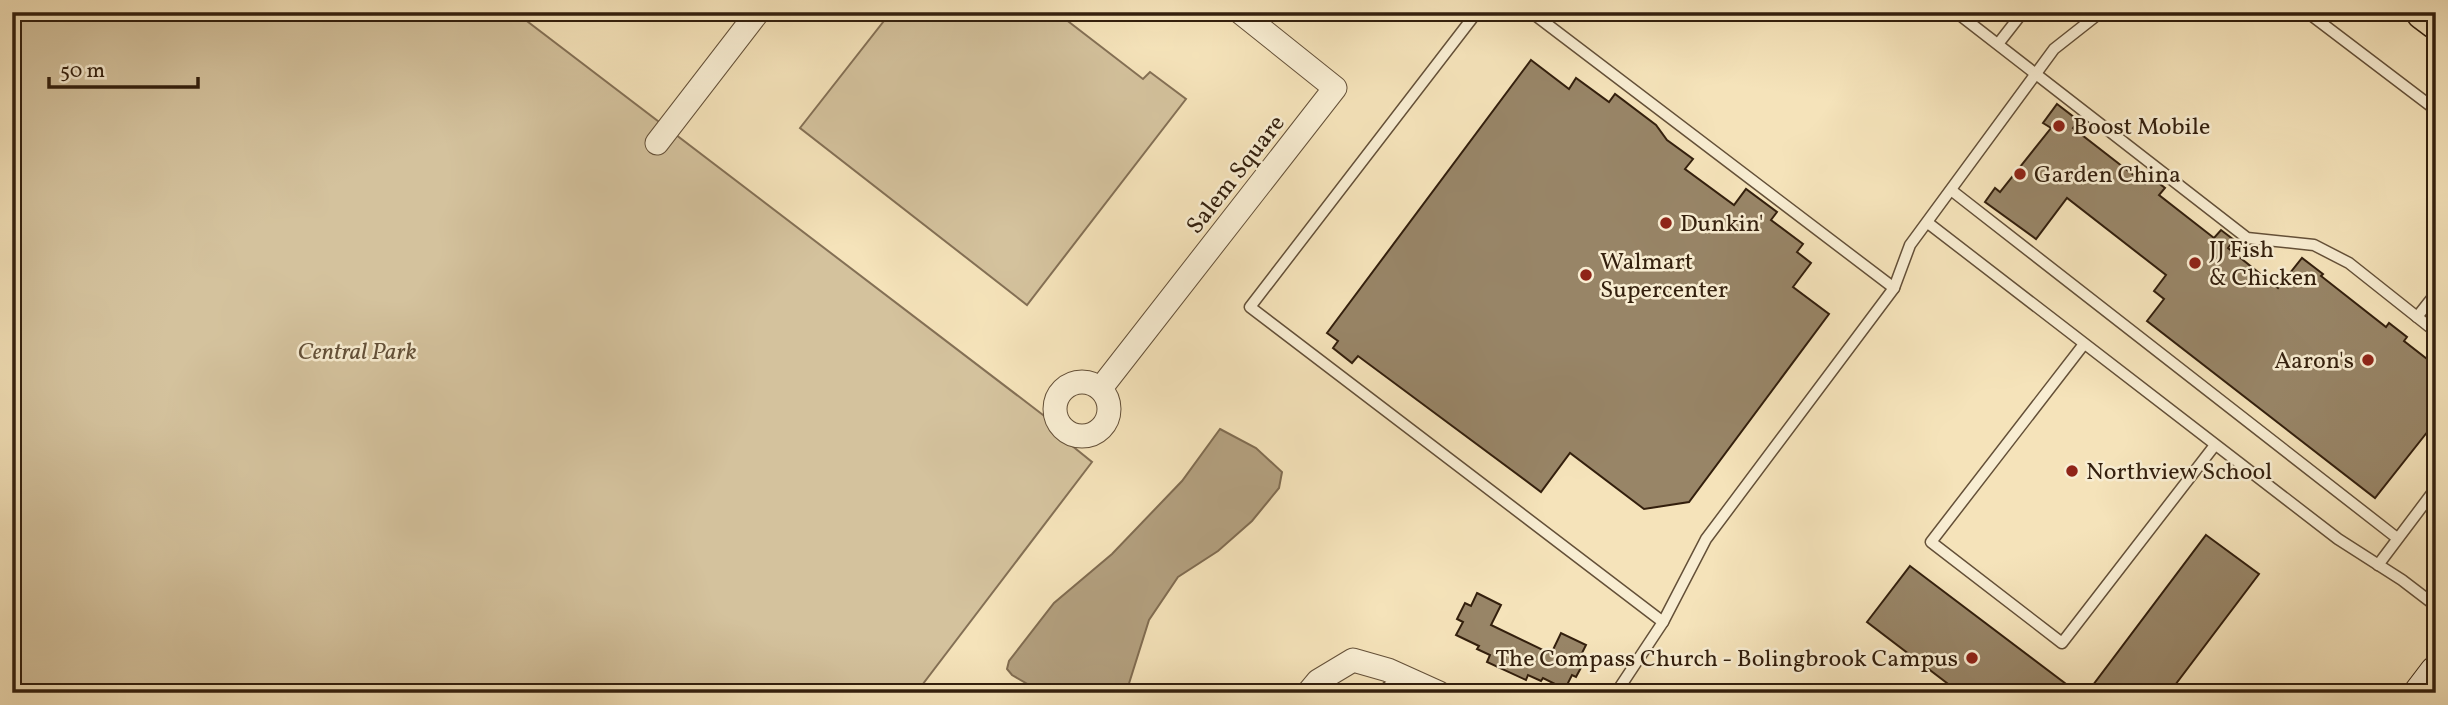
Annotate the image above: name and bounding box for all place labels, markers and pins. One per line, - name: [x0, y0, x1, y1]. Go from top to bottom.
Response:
- place label: Boost Mobile: [2073, 111, 2210, 145]
- marker: Boost Mobile: [2051, 118, 2067, 134]
- place label: Garden China: [2034, 159, 2181, 193]
- marker: Garden China: [2012, 166, 2028, 182]
- place label: Dunkin': [1680, 208, 1764, 242]
- marker: Dunkin': [1658, 215, 1674, 231]
- place label: JJ Fish & Chicken: [2209, 234, 2317, 296]
- place label: Walmart Supercenter: [1600, 246, 1728, 308]
- marker: JJ Fish & Chicken: [2187, 255, 2203, 271]
- marker: Walmart Supercenter: [1578, 267, 1594, 283]
- place label: Aaron's: [2274, 345, 2354, 379]
- marker: Aaron's: [2360, 352, 2376, 368]
- place label: Northview School: [2086, 456, 2272, 490]
- marker: Northview School: [2064, 463, 2080, 479]
- place label: The Compass Church - Bolingbrook Campus: [1495, 643, 1958, 677]
- marker: The Compass Church - Bolingbrook Campus: [1964, 650, 1980, 666]

